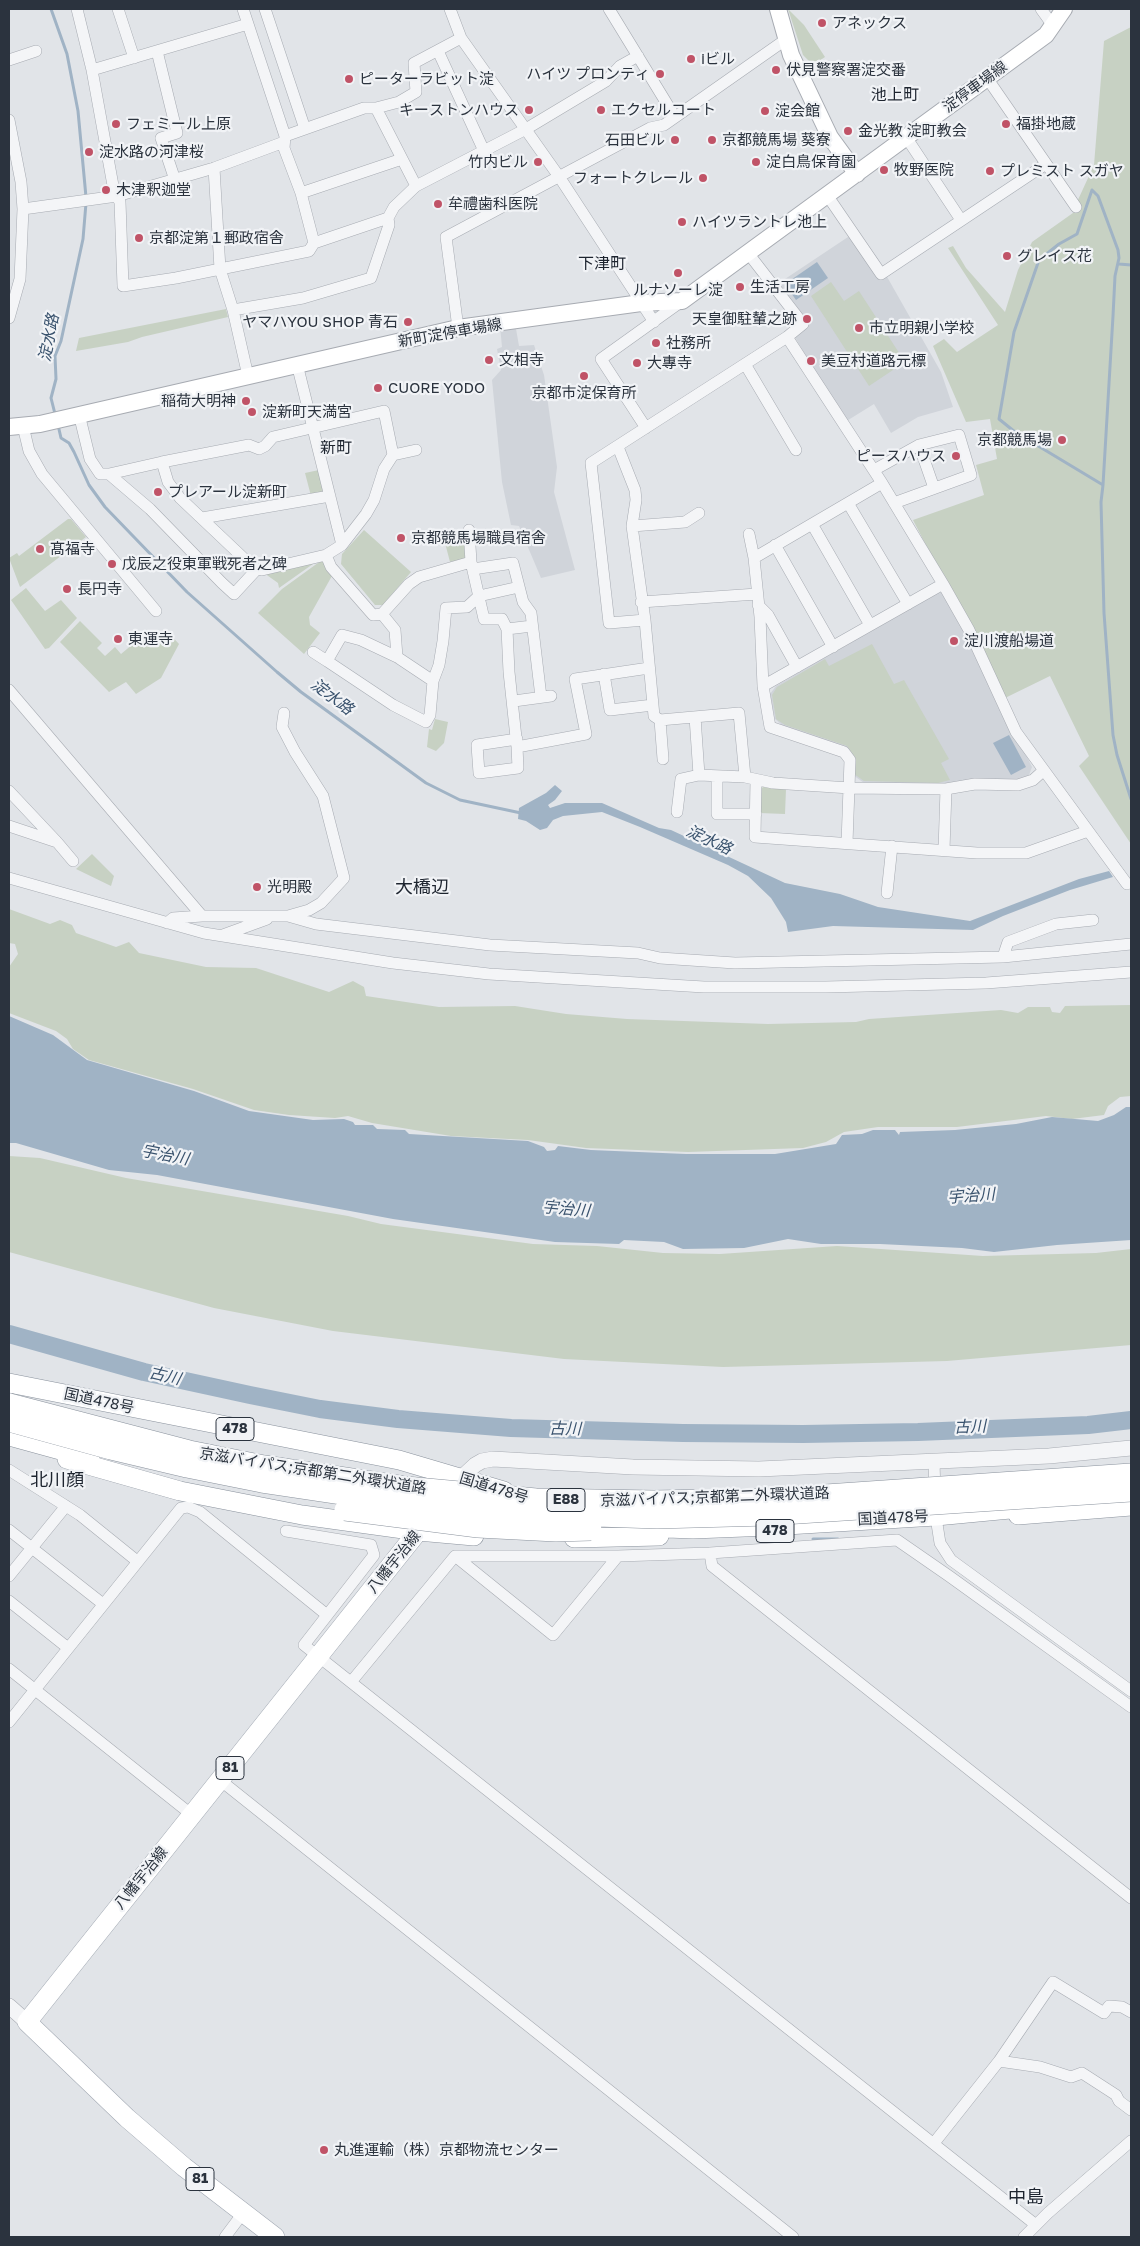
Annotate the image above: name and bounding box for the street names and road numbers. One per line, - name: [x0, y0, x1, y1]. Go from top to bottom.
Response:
- street label: 淀停車場線: [939, 58, 1011, 116]
- street label: 新町淀停車場線: [397, 315, 503, 351]
- street label: 国道478号: [62, 1385, 136, 1417]
- road number: 478: [216, 1418, 254, 1440]
- street label: 京滋バイパス;京都第二外環状道路: [198, 1444, 428, 1498]
- street label: 国道478号: [457, 1469, 531, 1507]
- street label: 京滋バイパス;京都第二外環状道路: [600, 1484, 830, 1510]
- road number: E88: [547, 1488, 585, 1512]
- street label: 国道478号: [857, 1507, 929, 1529]
- road number: 478: [756, 1520, 794, 1542]
- street label: 八幡宇治線: [363, 1527, 425, 1597]
- road number: 81: [216, 1756, 244, 1780]
- street label: 八幡宇治線: [110, 1843, 172, 1913]
- road number: 81: [186, 2168, 214, 2190]

